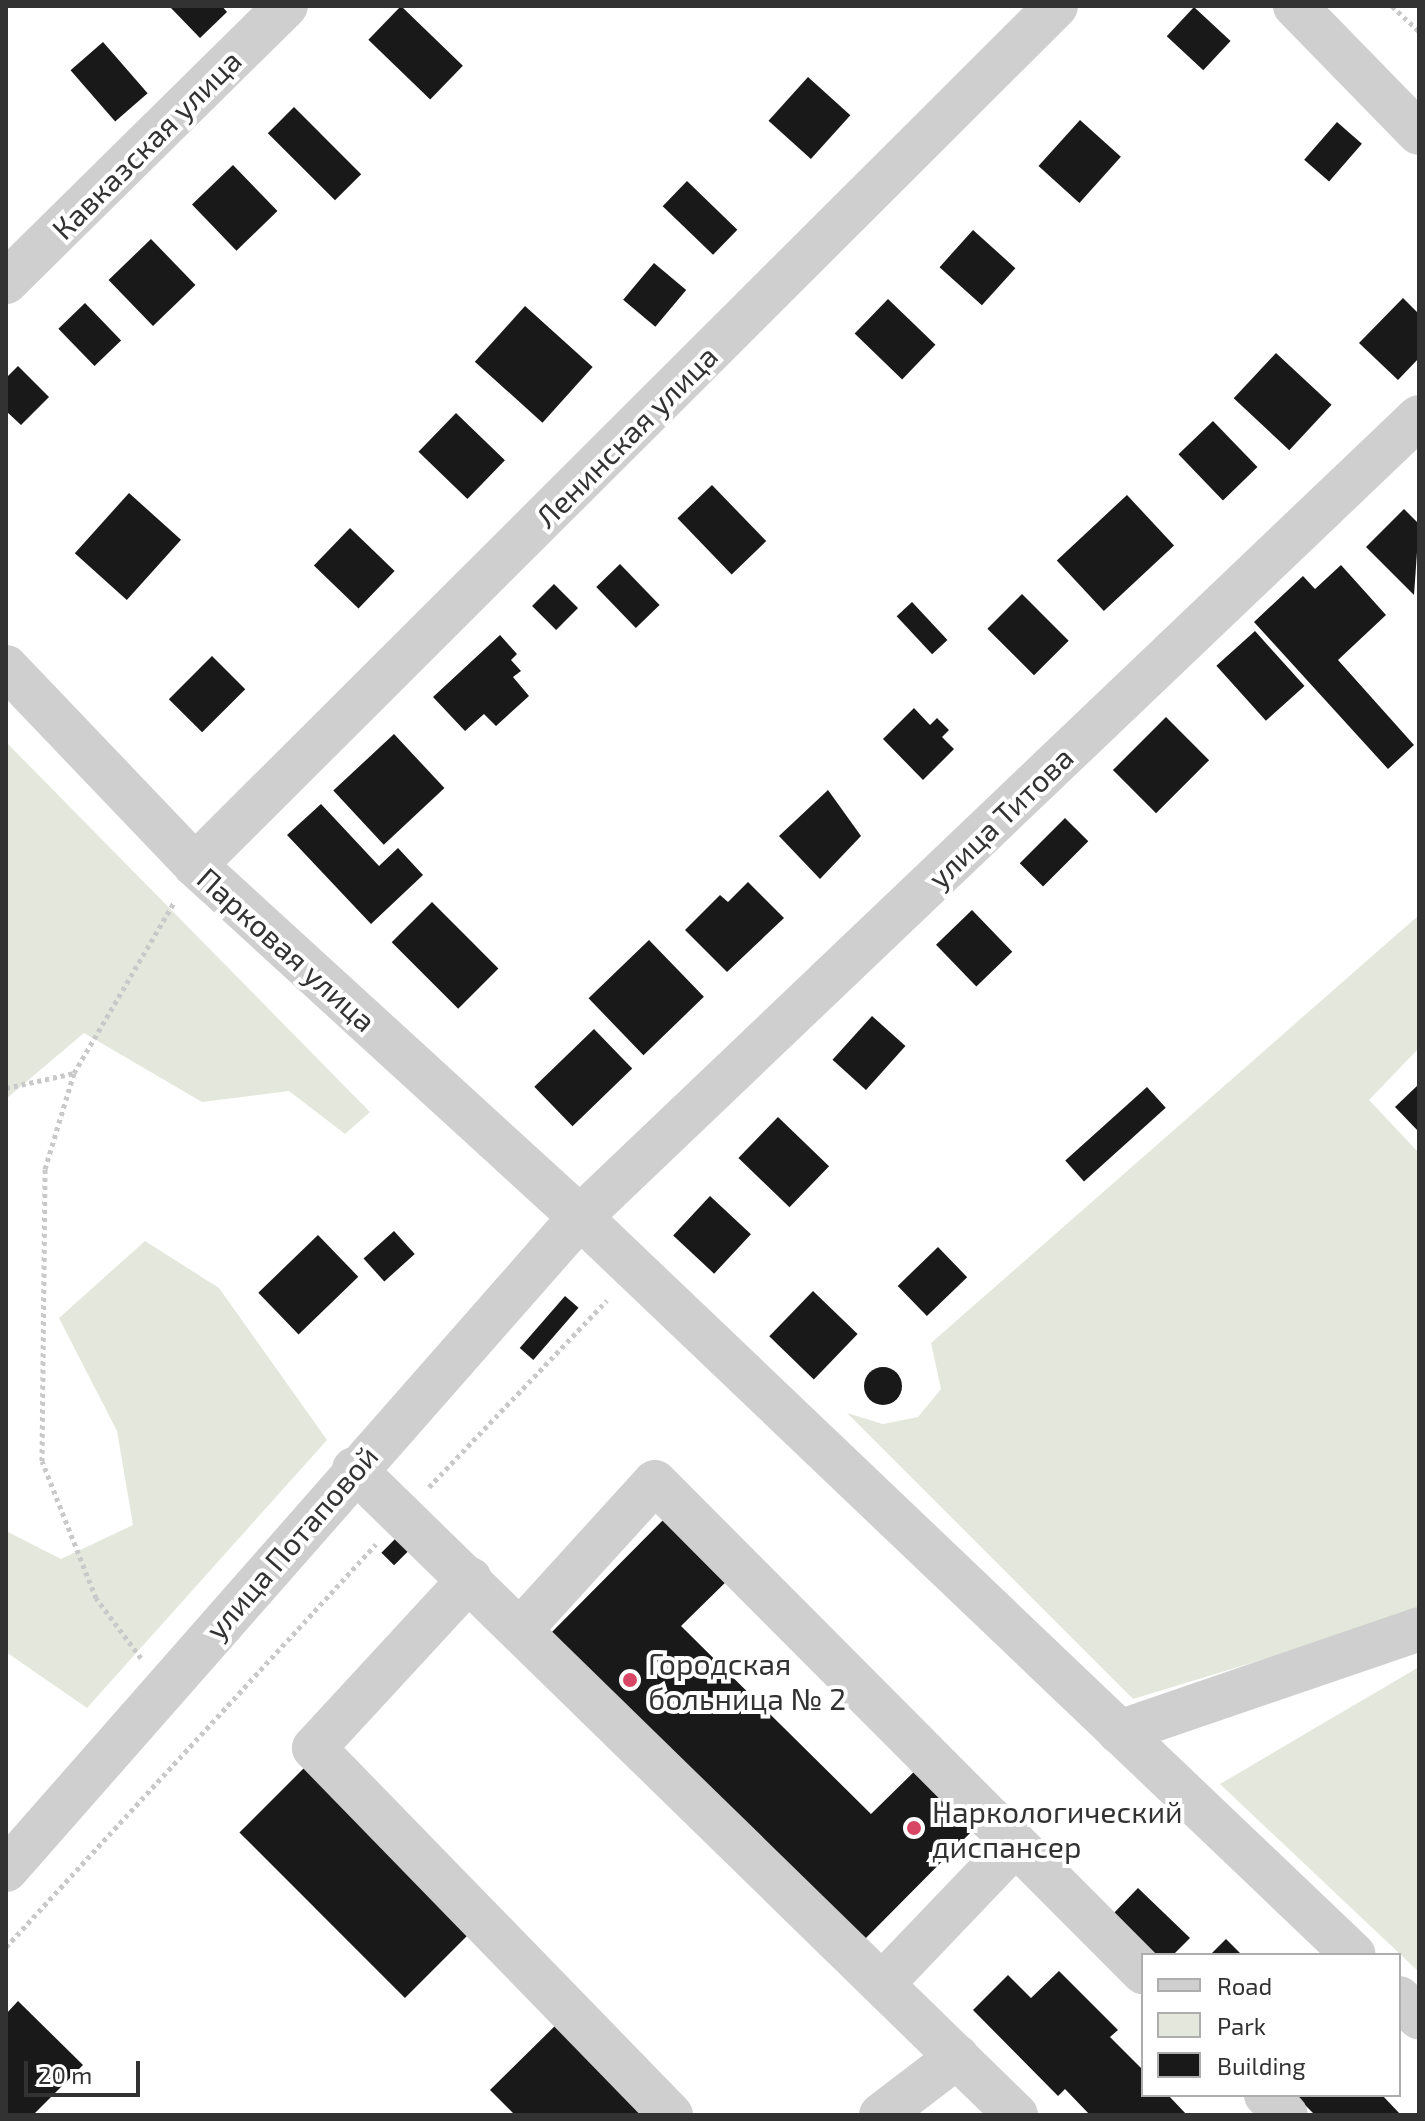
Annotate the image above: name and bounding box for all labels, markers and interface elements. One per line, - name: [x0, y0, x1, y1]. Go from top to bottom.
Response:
- street label: Кавказская улица: [44, 42, 248, 246]
- street label: Ленинская улица: [528, 338, 724, 534]
- street label: улица Титова: [920, 739, 1080, 895]
- street label: Парковая улица: [191, 860, 383, 1038]
- street label: улица Потаповой: [197, 1438, 385, 1646]
- place label: Городская больница № 2: [648, 1645, 846, 1716]
- marker: Городская больница № 2: [619, 1669, 641, 1691]
- place label: Наркологический диспансер: [932, 1793, 1183, 1864]
- marker: Наркологический диспансер: [903, 1817, 925, 1839]
- legend: [1141, 1953, 1401, 2097]
- text: Road: [1217, 1971, 1272, 2000]
- text: Park: [1217, 2011, 1266, 2040]
- scale bar: [28, 2045, 144, 2095]
- text: Building: [1217, 2051, 1306, 2080]
- text: 20 m: [38, 2060, 92, 2089]

